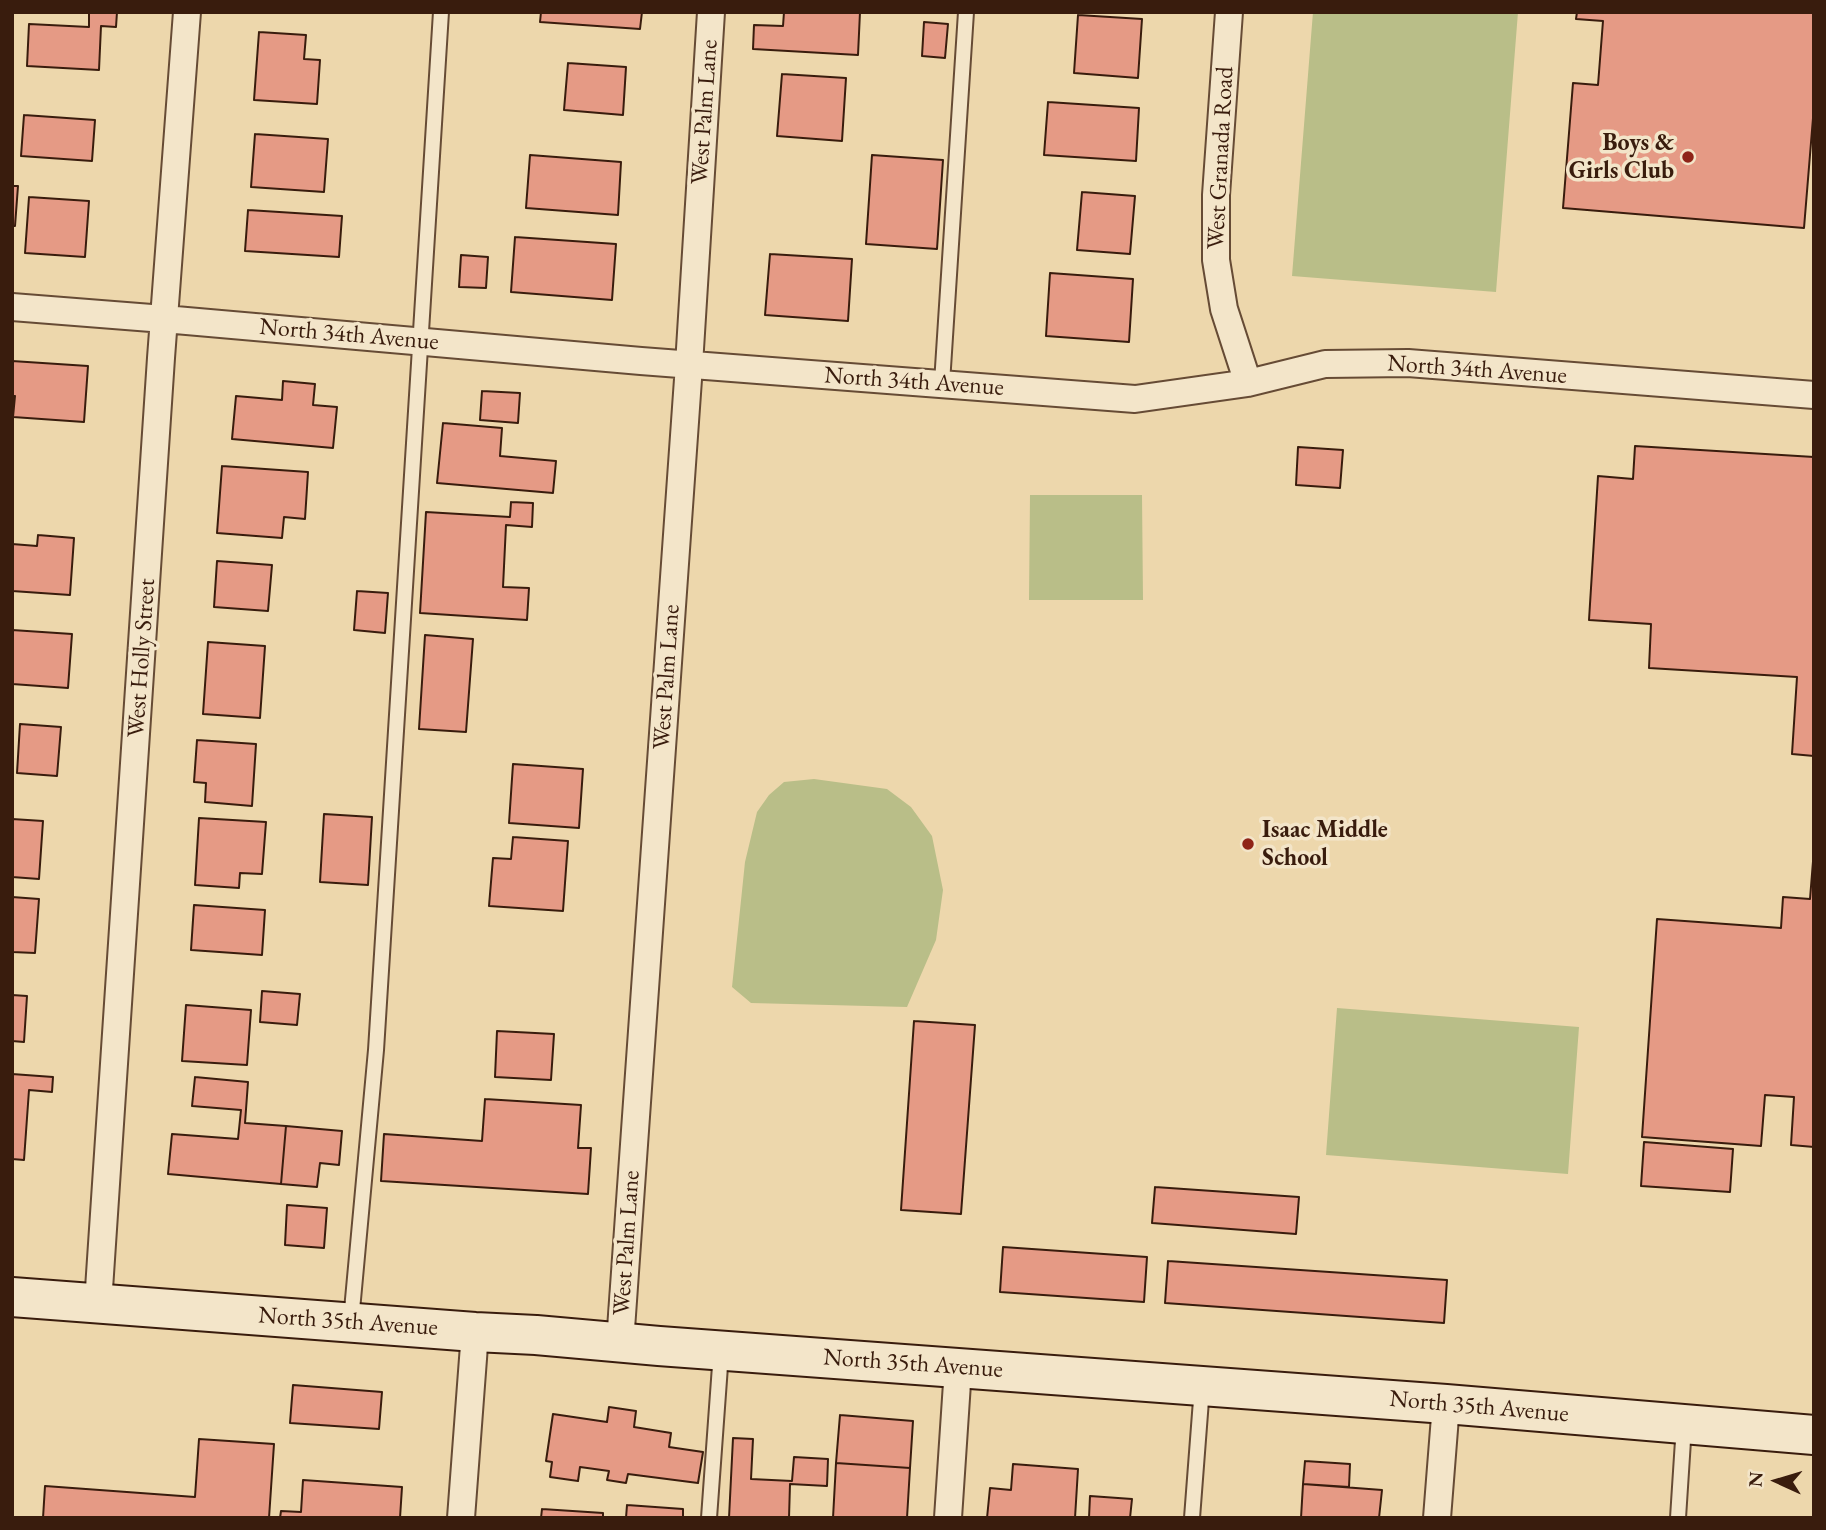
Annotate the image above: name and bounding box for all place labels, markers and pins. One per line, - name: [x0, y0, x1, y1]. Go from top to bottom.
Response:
- place label: Boys & Girls Club: [1569, 129, 1674, 185]
- marker: Boys & Girls Club: [1680, 149, 1696, 165]
- place label: Isaac Middle School: [1262, 816, 1388, 872]
- marker: Isaac Middle School: [1240, 836, 1256, 852]

